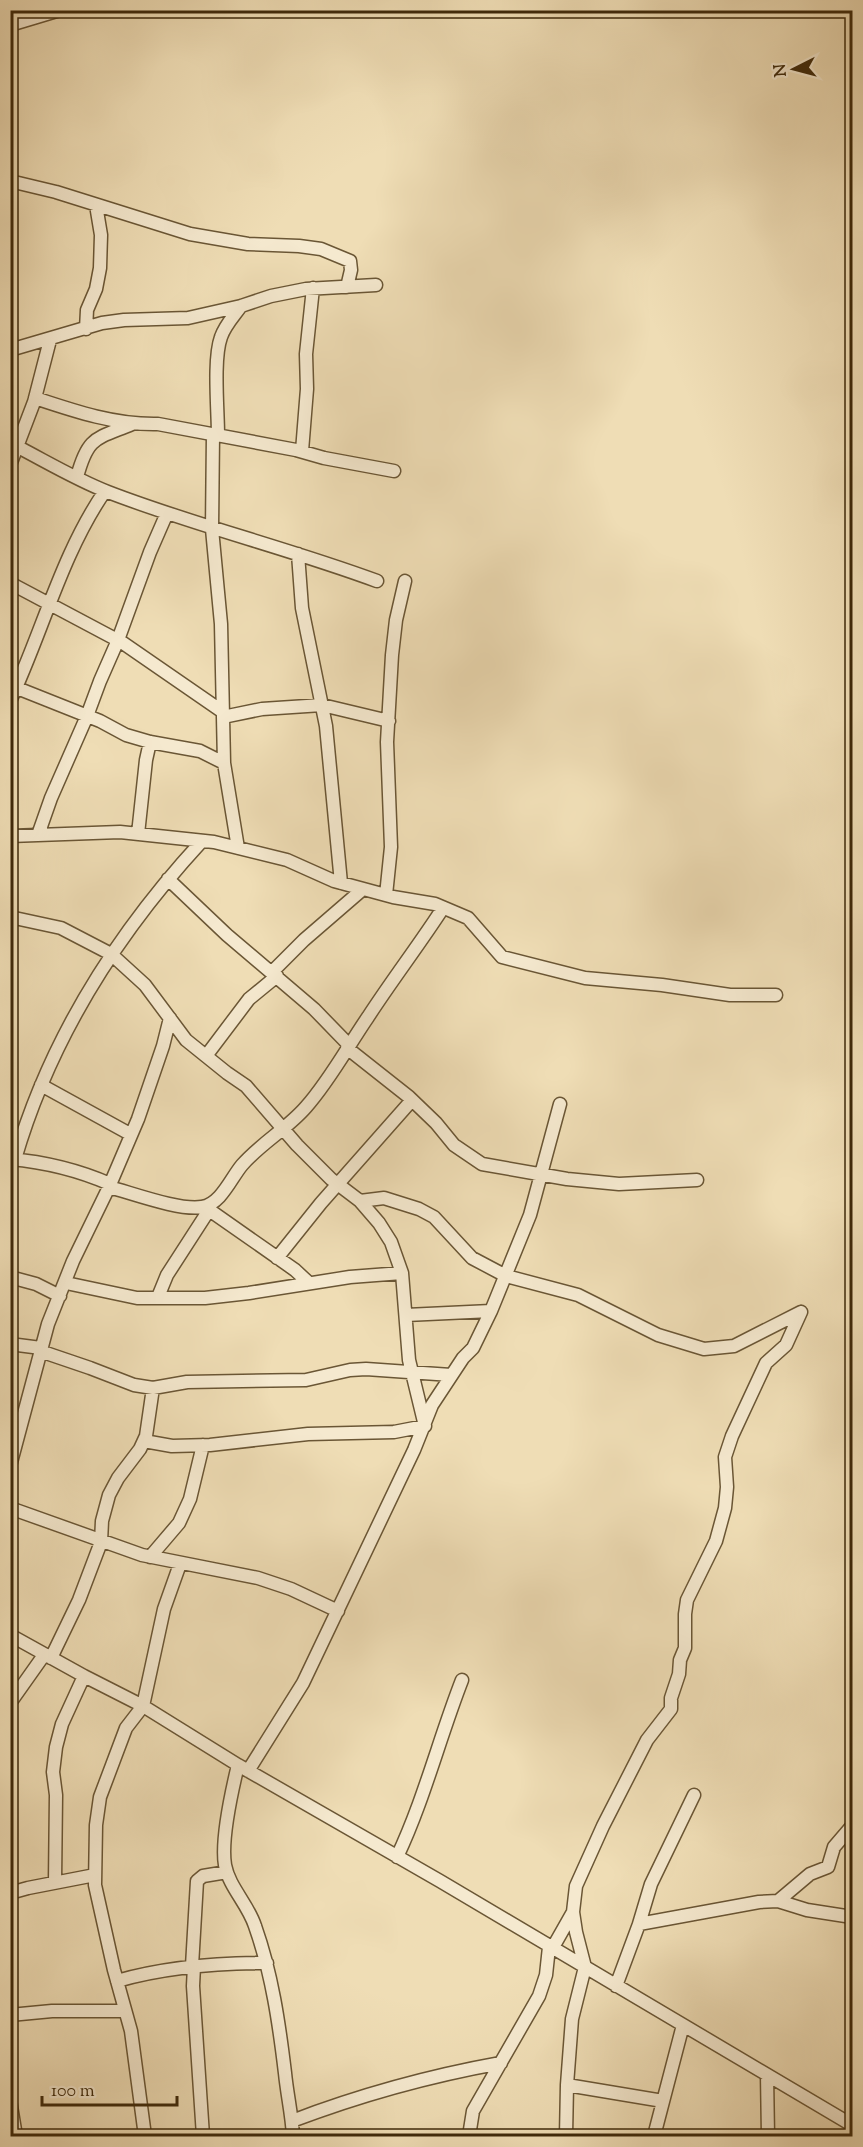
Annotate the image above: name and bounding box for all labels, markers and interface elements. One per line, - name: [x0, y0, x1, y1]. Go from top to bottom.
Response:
- north arrow: [764, 39, 824, 99]
- text: N: [769, 63, 794, 78]
- scale bar: [42, 2069, 177, 2107]
- text: 100 m: [51, 2079, 95, 2105]

